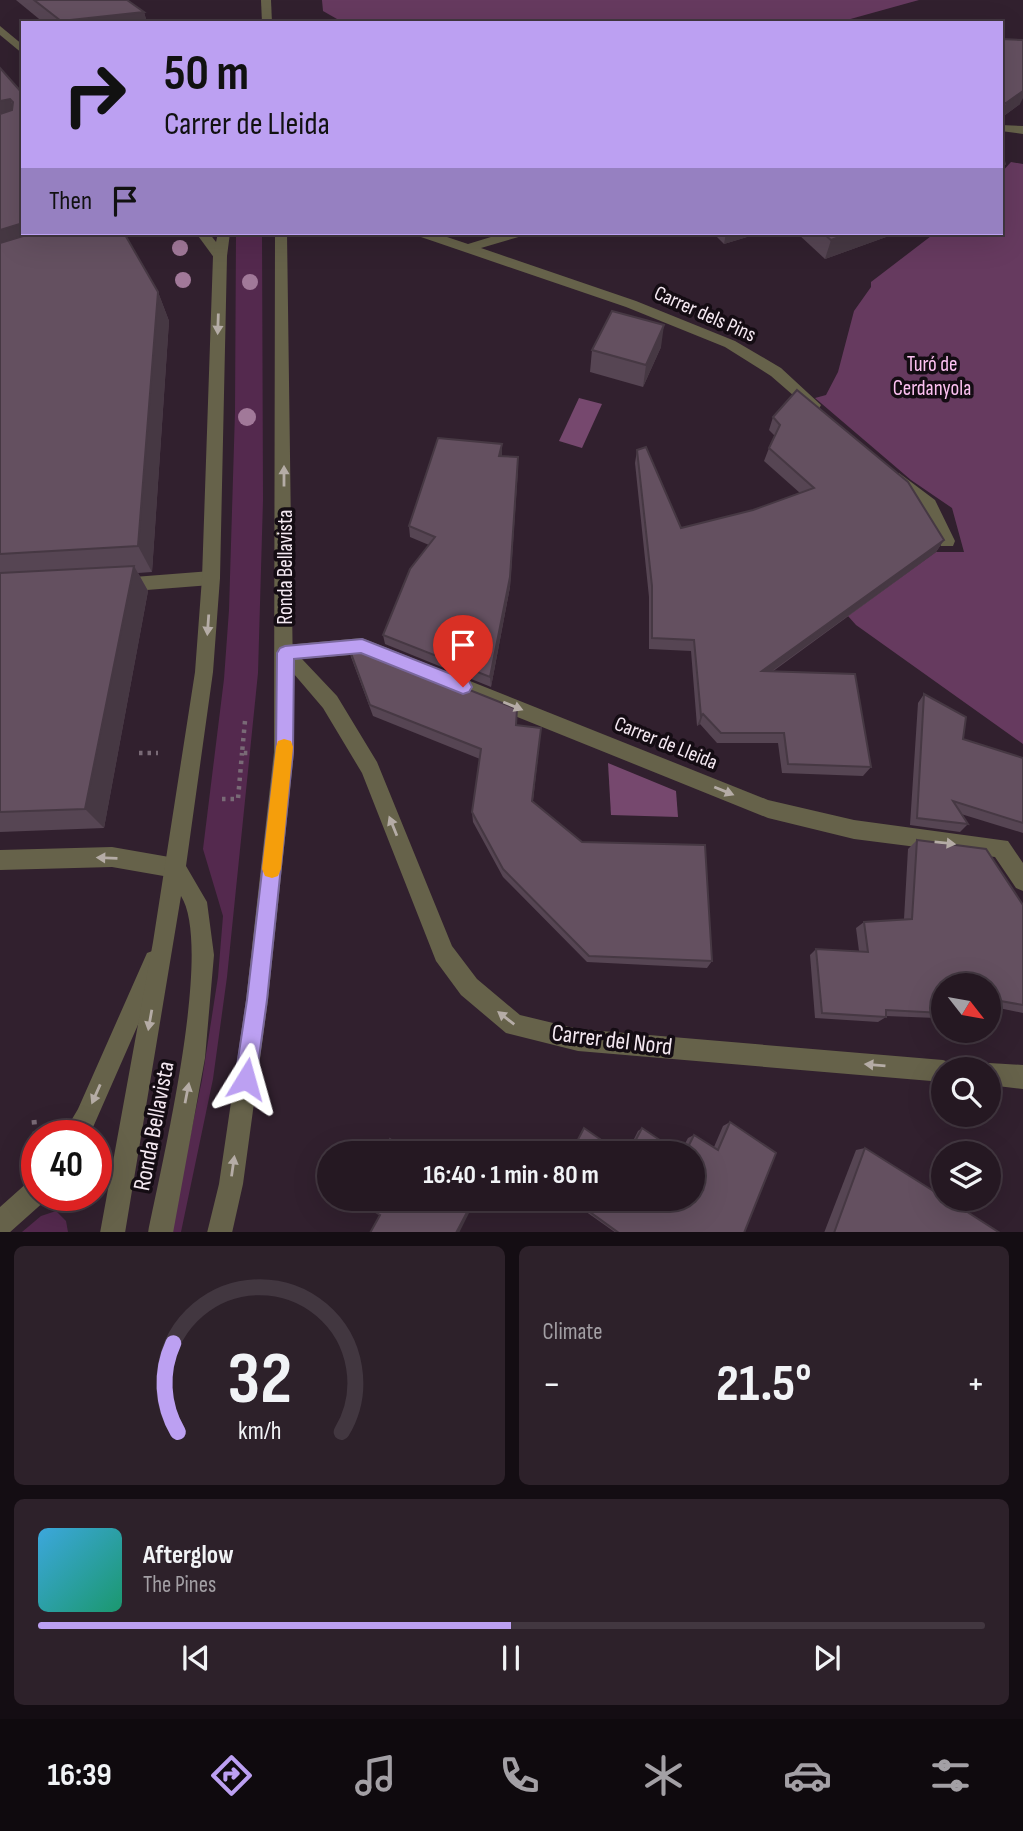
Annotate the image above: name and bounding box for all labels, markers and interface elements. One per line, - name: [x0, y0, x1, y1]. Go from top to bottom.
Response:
- text: 50 m: [164, 45, 249, 104]
- icon: right: [49, 49, 140, 140]
- text: Carrer de Lleida: [164, 105, 330, 144]
- icon: arrive: [106, 182, 144, 220]
- text: Then: [49, 186, 92, 217]
- street label: Carrer dels Pins: [650, 280, 760, 348]
- one-way arrow: [212, 314, 224, 336]
- park label: Turó de Cerdanyola: [893, 352, 971, 401]
- one-way arrow: [278, 465, 290, 487]
- street label: Ronda Bellavista: [273, 510, 298, 624]
- one-way arrow: [202, 614, 213, 636]
- pin: [433, 615, 493, 687]
- icon: arrive: [444, 626, 482, 664]
- one-way arrow: [503, 701, 524, 712]
- street label: Carrer de Lleida: [611, 711, 721, 775]
- one-way arrow: [714, 786, 735, 797]
- one-way arrow: [388, 815, 399, 836]
- one-way arrow: [934, 838, 956, 849]
- one-way arrow: [96, 852, 118, 863]
- north arrow: [931, 973, 1001, 1043]
- map controls: [931, 973, 1001, 1211]
- one-way arrow: [144, 1009, 155, 1031]
- one-way arrow: [498, 1011, 515, 1026]
- street label: Carrer del Nord: [550, 1018, 674, 1062]
- position arrow: [209, 1042, 283, 1116]
- button: search: [931, 1057, 1001, 1127]
- street label: Ronda Bellavista: [127, 1059, 181, 1193]
- one-way arrow: [864, 1059, 886, 1070]
- one-way arrow: [182, 1082, 193, 1104]
- one-way arrow: [90, 1084, 102, 1104]
- speed limit sign: 40: [21, 1120, 112, 1211]
- button: layers: [931, 1141, 1001, 1211]
- one-way arrow: [228, 1155, 239, 1177]
- text: 16:40 · 1 min · 80 m: [423, 1160, 599, 1191]
- text: Climate: [543, 1318, 602, 1346]
- text: 32: [227, 1336, 292, 1424]
- text: 21.5°: [716, 1353, 811, 1416]
- text: −: [543, 1362, 561, 1407]
- text: +: [966, 1362, 985, 1407]
- text: km/h: [238, 1415, 281, 1446]
- text: Afterglow: [143, 1540, 234, 1571]
- text: The Pines: [143, 1571, 216, 1599]
- icon: previous: [177, 1639, 215, 1677]
- icon: pause: [492, 1639, 530, 1677]
- icon: next: [808, 1639, 846, 1677]
- icon: directions: [207, 1751, 256, 1800]
- icon: music: [351, 1751, 400, 1800]
- icon: phone: [495, 1751, 544, 1800]
- icon: climate: [639, 1751, 688, 1800]
- icon: car: [783, 1751, 832, 1800]
- icon: filters: [926, 1751, 975, 1800]
- text: 16:39: [47, 1756, 112, 1795]

